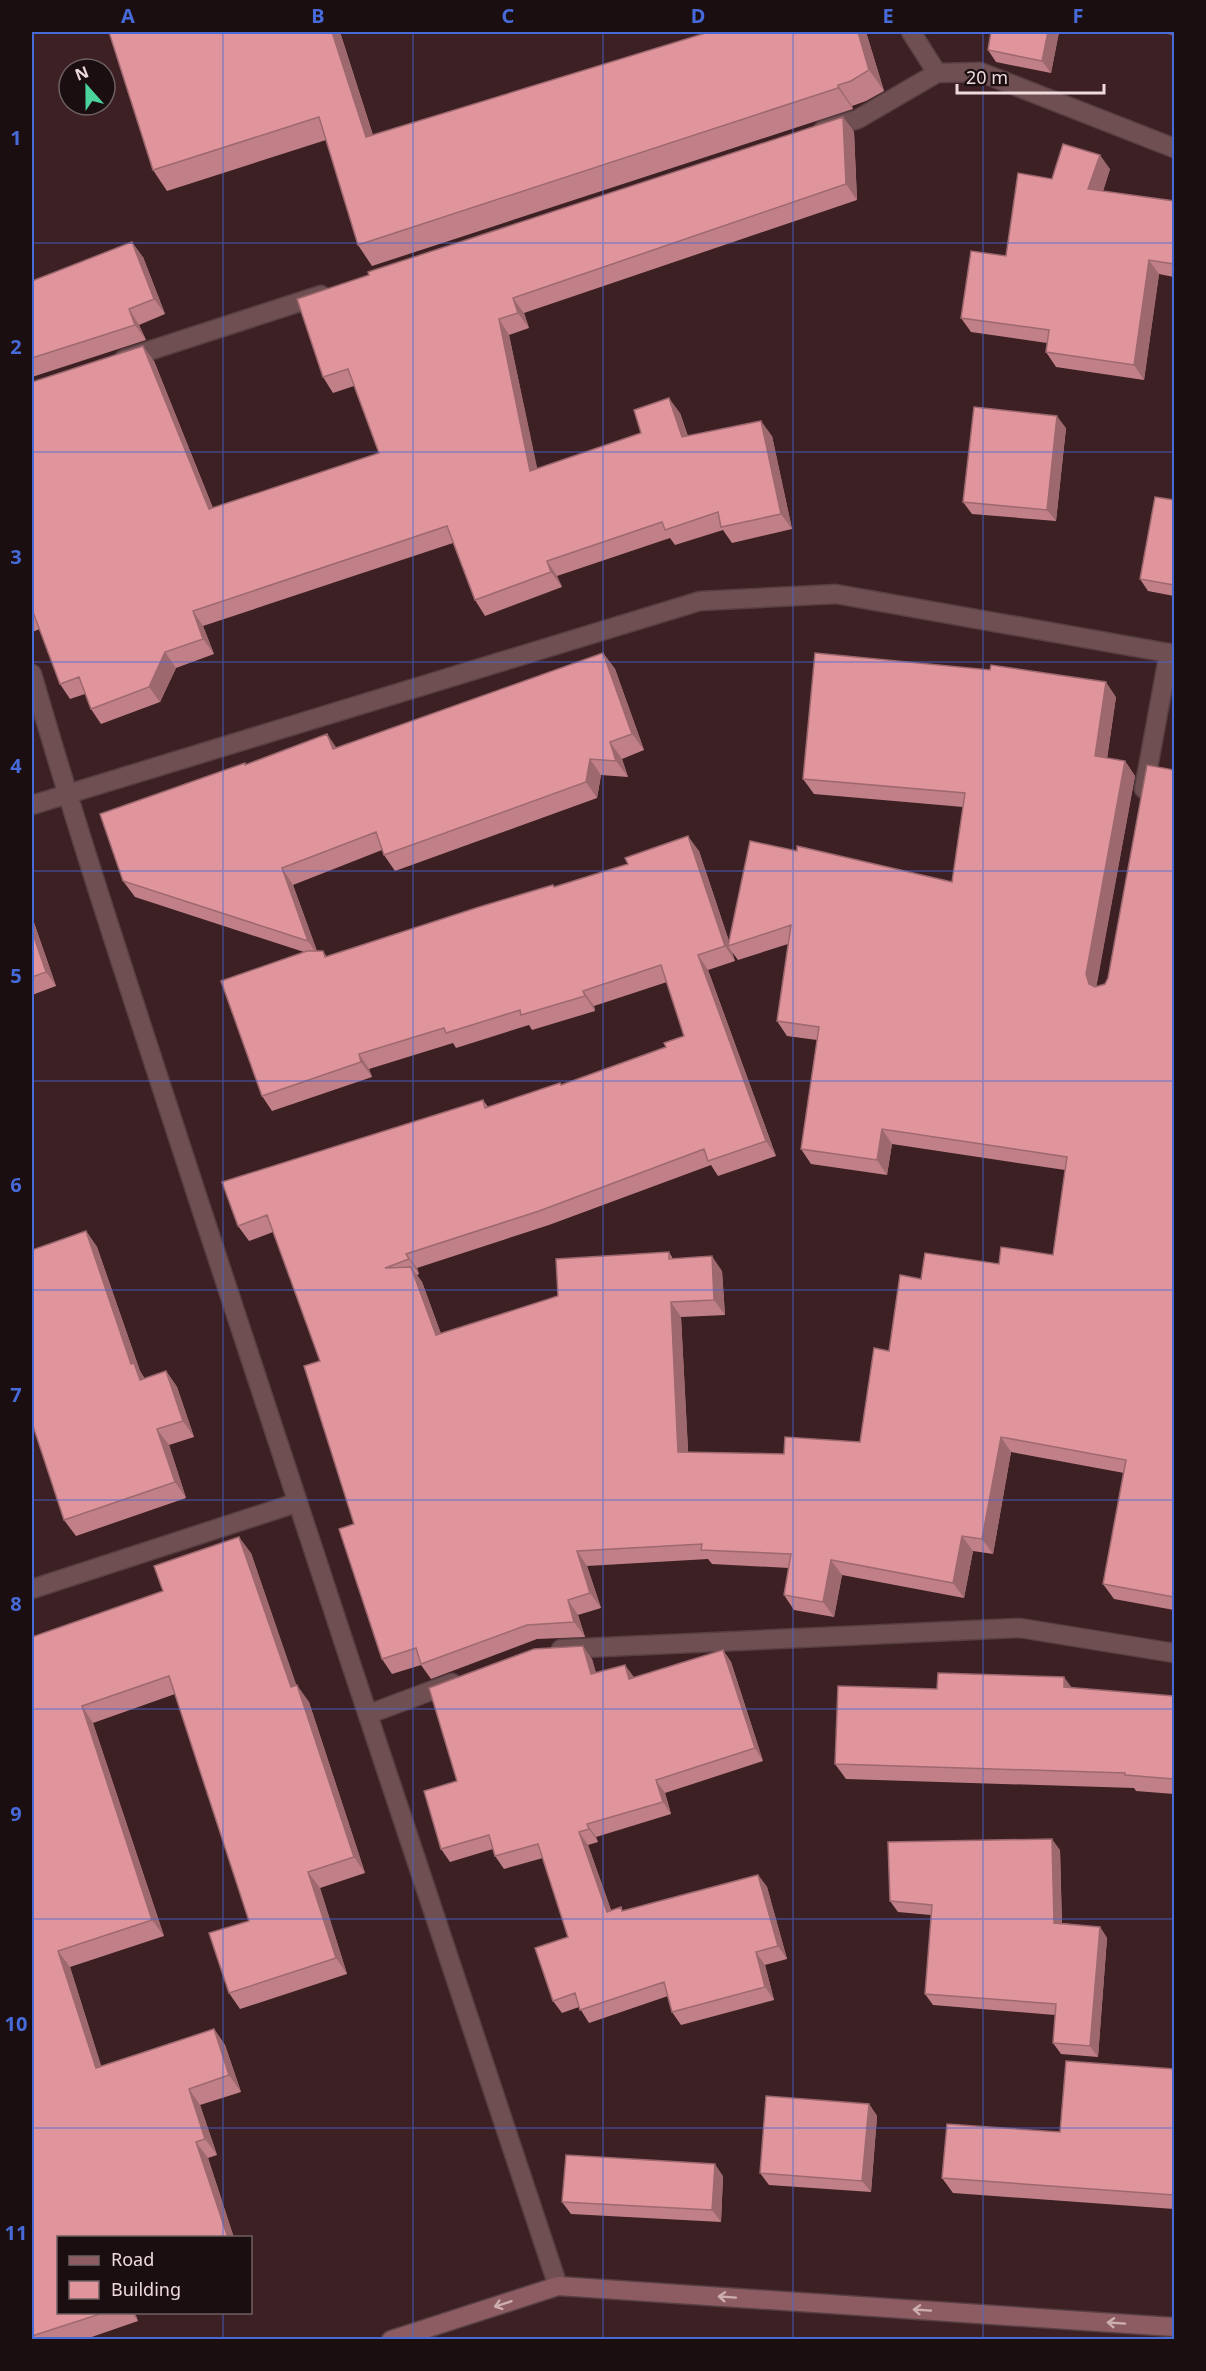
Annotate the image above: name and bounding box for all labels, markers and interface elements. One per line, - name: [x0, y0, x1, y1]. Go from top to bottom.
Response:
- text: A: [121, 2, 135, 29]
- text: B: [311, 2, 325, 29]
- text: C: [502, 2, 515, 29]
- text: D: [691, 2, 705, 29]
- text: E: [882, 2, 894, 29]
- text: F: [1073, 2, 1083, 29]
- north arrow: [57, 57, 117, 117]
- scale bar: [957, 57, 1104, 95]
- text: N: [72, 60, 92, 86]
- text: 20 m: [966, 65, 1008, 89]
- text: 1: [10, 124, 22, 151]
- text: 2: [10, 333, 22, 360]
- text: 3: [10, 543, 22, 570]
- text: 4: [10, 752, 22, 779]
- text: 5: [10, 962, 22, 989]
- text: 6: [10, 1171, 22, 1198]
- text: 7: [10, 1381, 22, 1408]
- text: 8: [10, 1590, 22, 1617]
- text: 9: [10, 1800, 22, 1827]
- text: 10: [5, 2010, 27, 2037]
- text: 11: [5, 2219, 27, 2246]
- legend: [57, 2236, 252, 2314]
- text: Road: [111, 2247, 154, 2271]
- text: Building: [111, 2277, 181, 2301]
- one-way arrow: [717, 2292, 737, 2303]
- one-way arrow: [494, 2299, 513, 2310]
- one-way arrow: [912, 2304, 932, 2315]
- one-way arrow: [1107, 2317, 1127, 2328]

